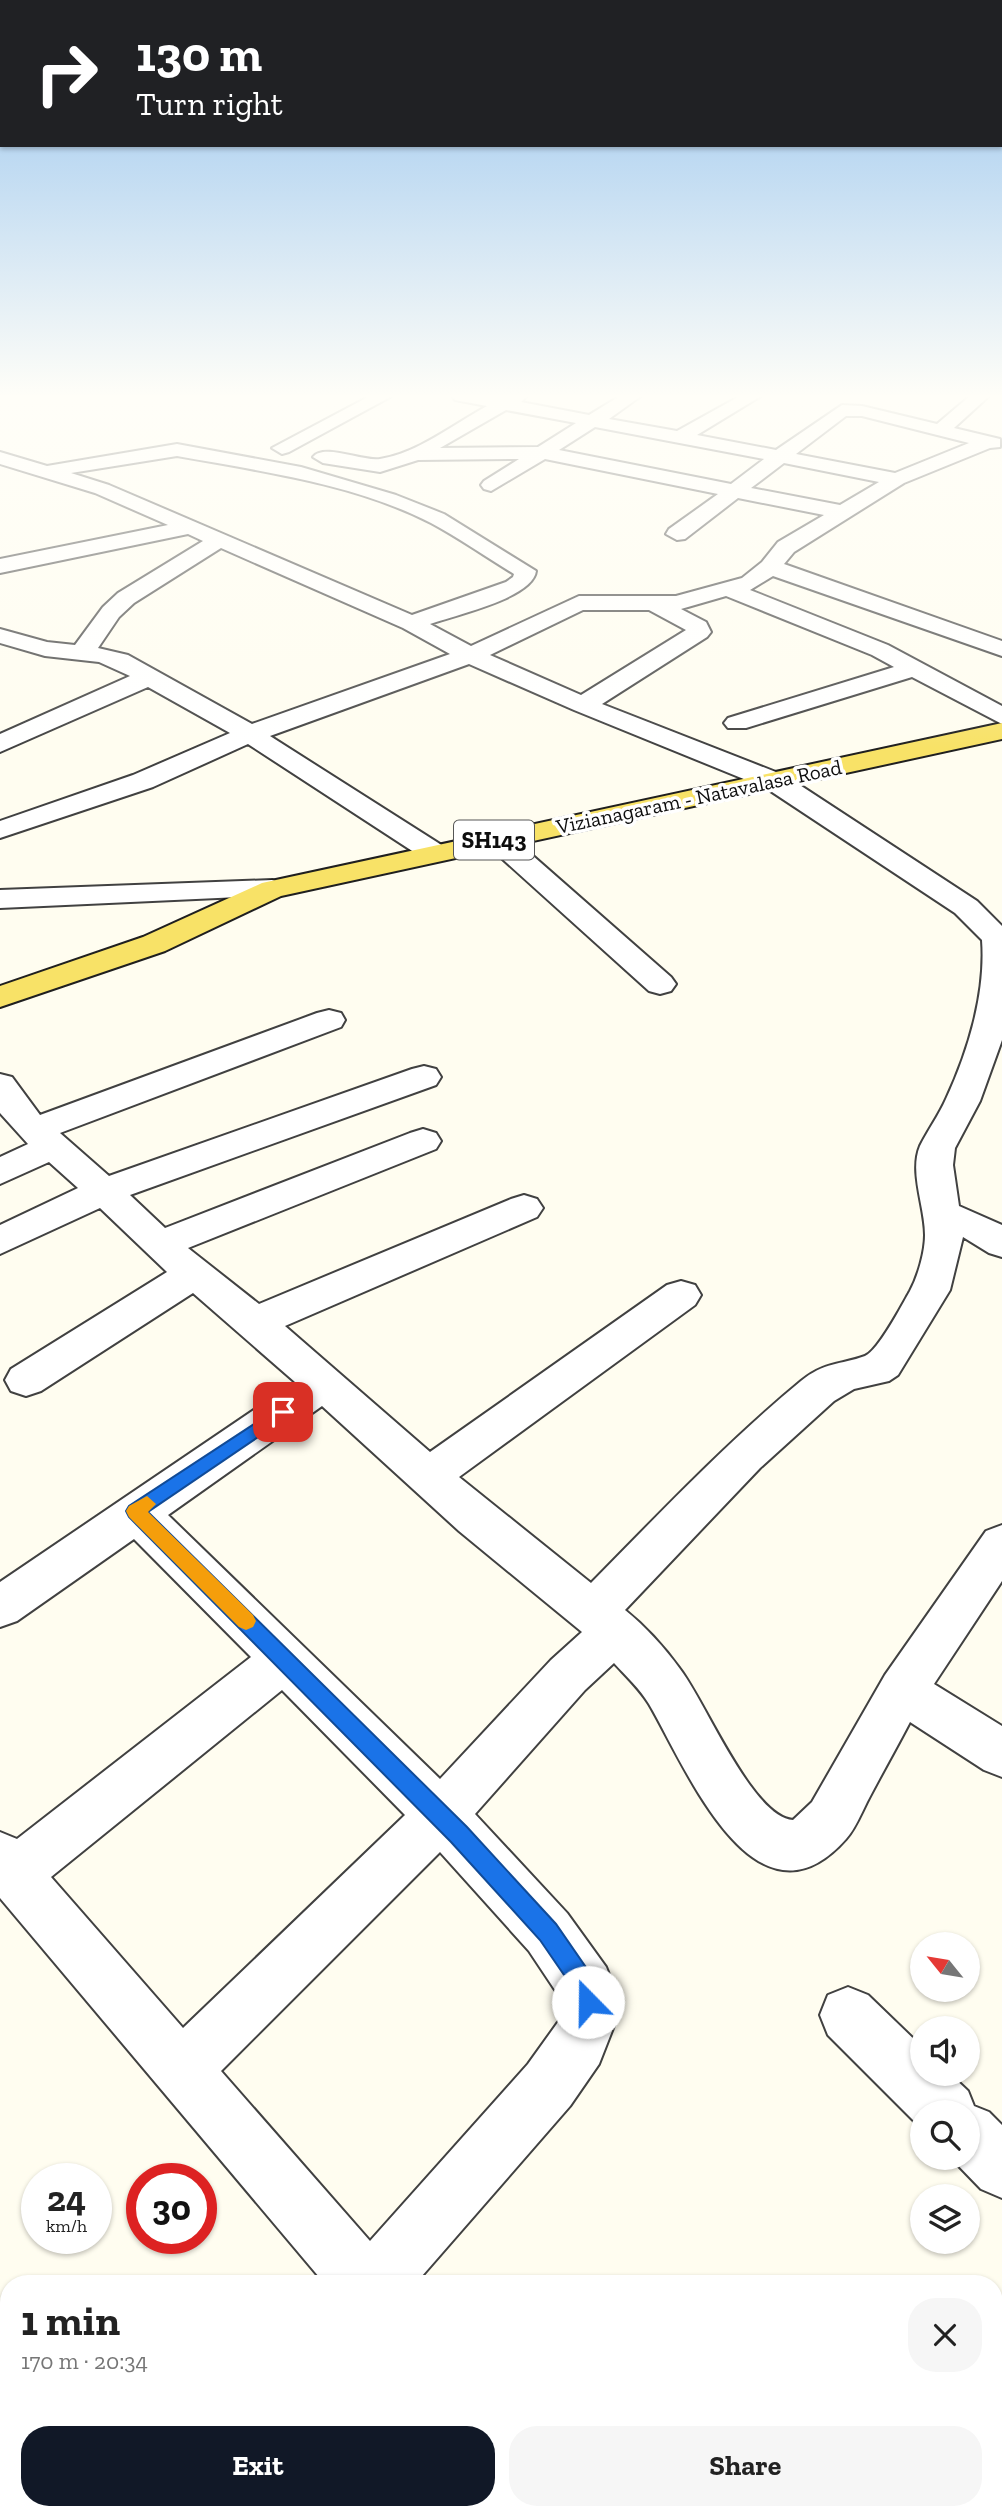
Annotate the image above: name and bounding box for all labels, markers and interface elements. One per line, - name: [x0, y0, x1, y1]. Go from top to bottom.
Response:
- text: 130 m: [136, 25, 262, 84]
- icon: right: [21, 28, 112, 119]
- text: Turn right: [136, 85, 283, 123]
- street label: Vizianagaram - Natavalasa Road: [553, 754, 844, 839]
- road number: SH143: [454, 820, 534, 860]
- pin: [253, 1382, 313, 1442]
- icon: arrive: [264, 1393, 302, 1431]
- north arrow: [910, 1932, 980, 2002]
- map controls: [910, 1932, 980, 2254]
- position arrow: [551, 1965, 625, 2039]
- button: sound: [910, 2016, 980, 2086]
- button: search: [910, 2100, 980, 2170]
- speed limit sign: 30: [126, 2163, 217, 2254]
- text: 24: [47, 2178, 86, 2220]
- button: layers: [910, 2184, 980, 2254]
- text: km/h: [46, 2215, 87, 2237]
- text: 1 min: [21, 2295, 120, 2346]
- button: close: [908, 2298, 982, 2372]
- text: 170 m · 20:34: [21, 2347, 148, 2375]
- button: Exit: [21, 2426, 495, 2506]
- button: Share: [509, 2426, 982, 2506]

